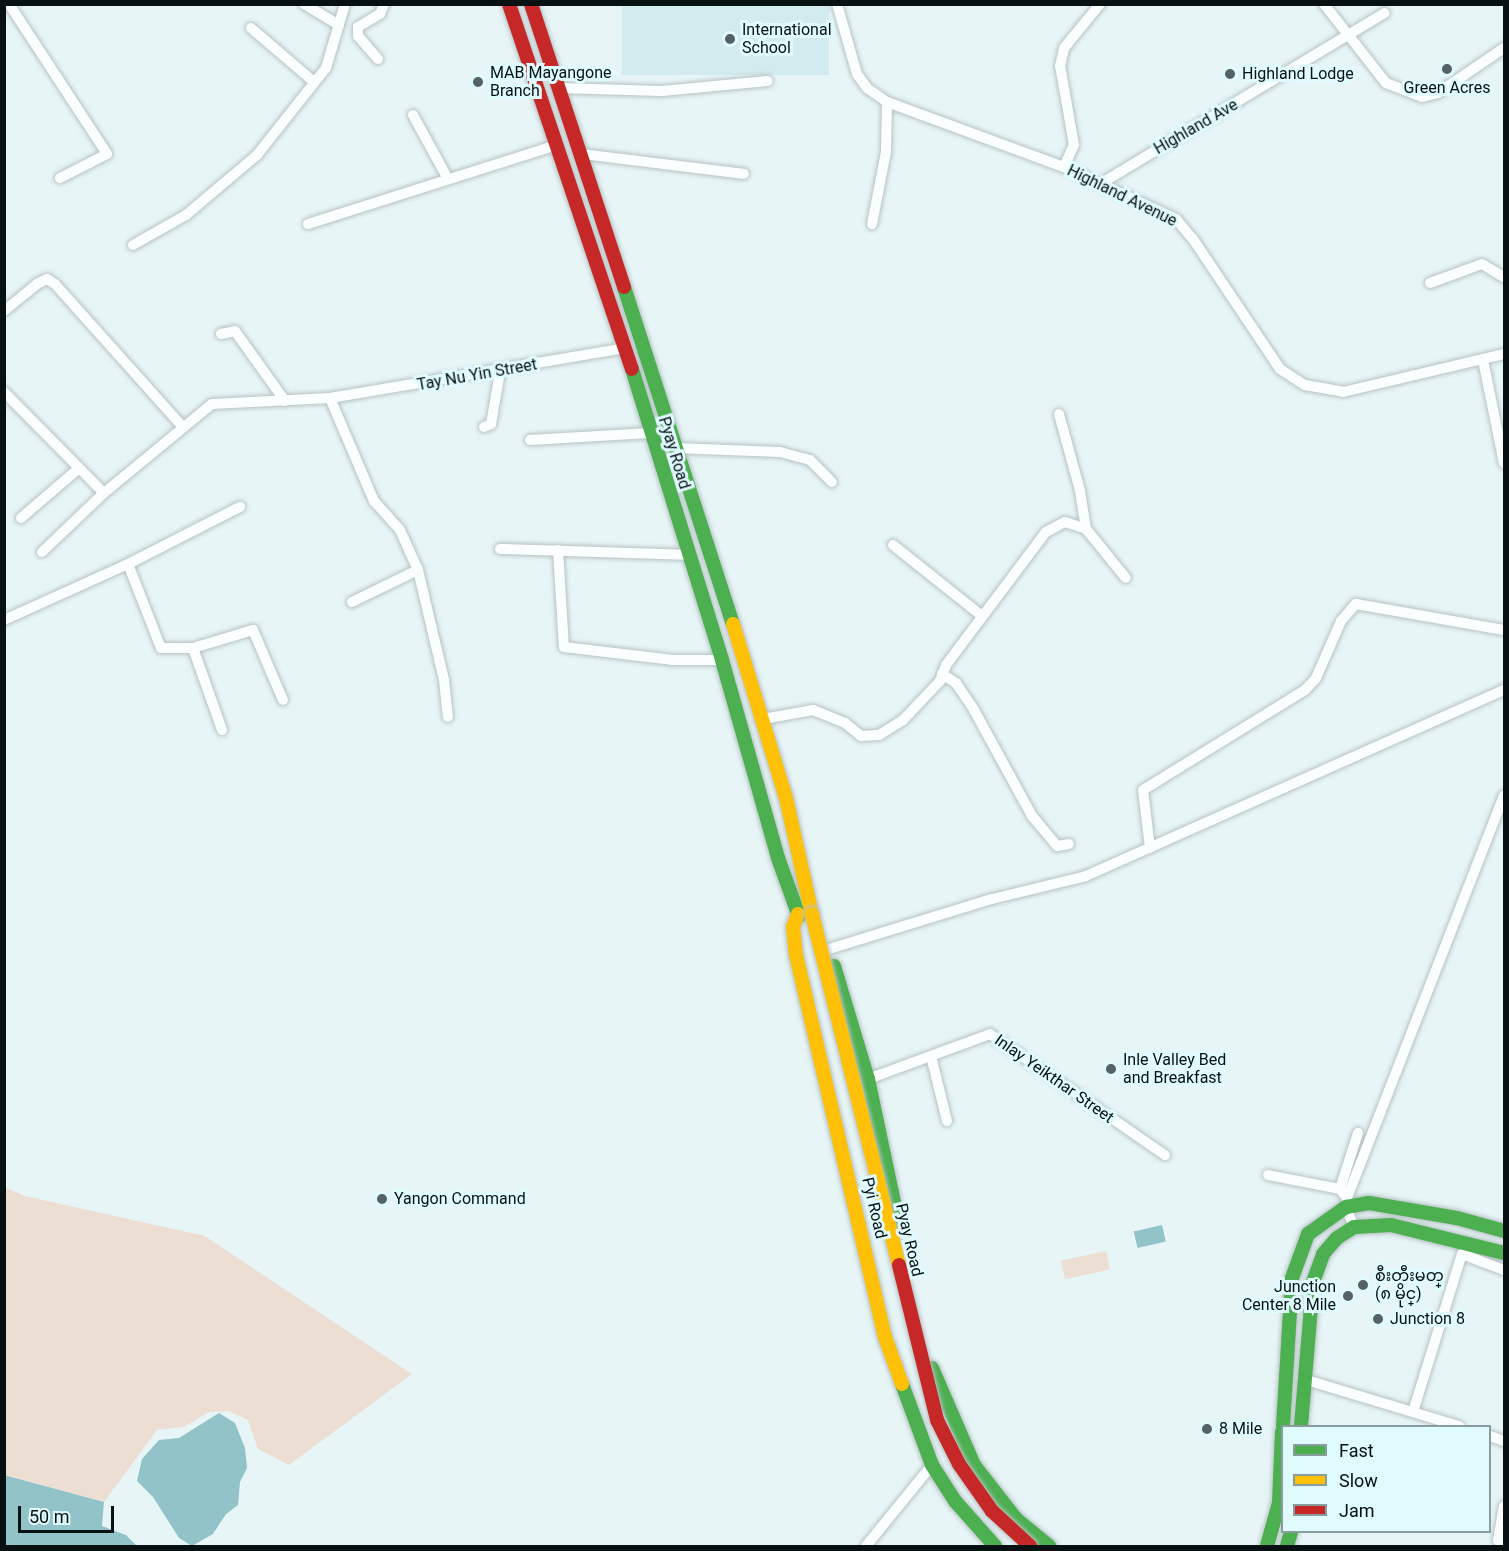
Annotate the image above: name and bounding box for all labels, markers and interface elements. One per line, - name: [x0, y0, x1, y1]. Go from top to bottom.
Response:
- place label: International School: [742, 20, 832, 58]
- marker: International School: [723, 32, 737, 46]
- marker: Green Acres: [1440, 62, 1454, 76]
- place label: MAB Mayangone Branch: [490, 63, 611, 101]
- place label: Highland Lodge: [1242, 64, 1354, 84]
- marker: Highland Lodge: [1223, 67, 1237, 81]
- marker: MAB Mayangone Branch: [471, 75, 485, 89]
- place label: Green Acres: [1404, 78, 1490, 98]
- street label: Highland Ave: [1151, 95, 1241, 159]
- street label: Highland Avenue: [1064, 161, 1180, 231]
- street label: Tay Nu Yin Street: [416, 355, 538, 395]
- street label: Pyay Road: [654, 415, 694, 491]
- street label: Inlay Yeikthar Street: [991, 1031, 1117, 1127]
- place label: Inle Valley Bed and Breakfast: [1123, 1050, 1226, 1088]
- marker: Inle Valley Bed and Breakfast: [1104, 1062, 1118, 1076]
- street label: Pyi Road: [858, 1175, 890, 1241]
- place label: Yangon Command: [394, 1189, 526, 1209]
- marker: Yangon Command: [375, 1192, 389, 1206]
- street label: Pyay Road: [891, 1202, 927, 1278]
- place label: စီးတီးမတ္ (၈ မိုင္): [1375, 1266, 1444, 1304]
- place label: Junction Center 8 Mile: [1242, 1277, 1336, 1315]
- marker: စီးတီးမတ္ (၈ မိုင္): [1356, 1278, 1370, 1292]
- marker: Junction Center 8 Mile: [1341, 1289, 1355, 1303]
- place label: Junction 8: [1390, 1309, 1465, 1329]
- marker: Junction 8: [1371, 1312, 1385, 1326]
- place label: 8 Mile: [1219, 1419, 1262, 1439]
- marker: 8 Mile: [1200, 1422, 1214, 1436]
- legend: [1281, 1425, 1491, 1533]
- text: Fast: [1339, 1440, 1374, 1461]
- text: Slow: [1339, 1470, 1378, 1491]
- scale bar: [21, 1494, 117, 1532]
- text: Jam: [1339, 1500, 1375, 1521]
- text: 50 m: [29, 1506, 69, 1527]

